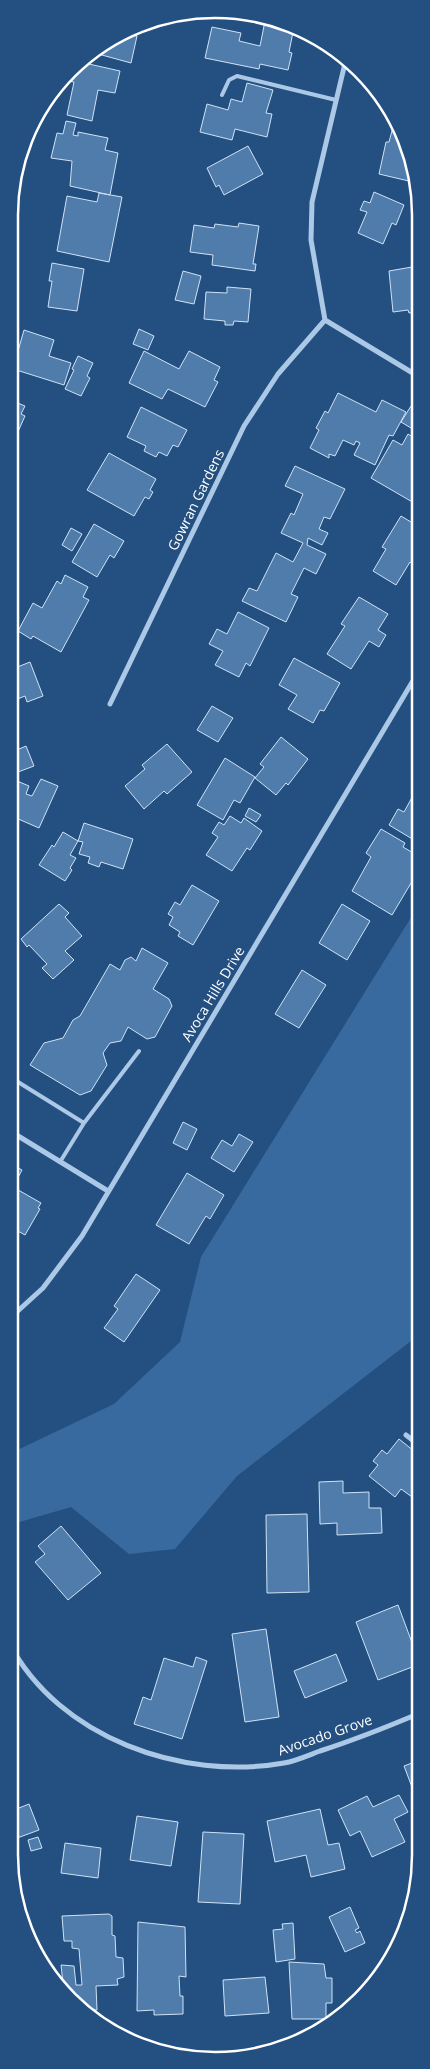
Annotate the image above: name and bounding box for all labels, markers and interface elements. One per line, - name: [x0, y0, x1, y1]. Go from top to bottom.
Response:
- street label: Gowran Gardens: [163, 446, 228, 554]
- street label: Avoca Hills Drive: [177, 942, 249, 1045]
- street label: Avocado Grove: [275, 1709, 375, 1760]

